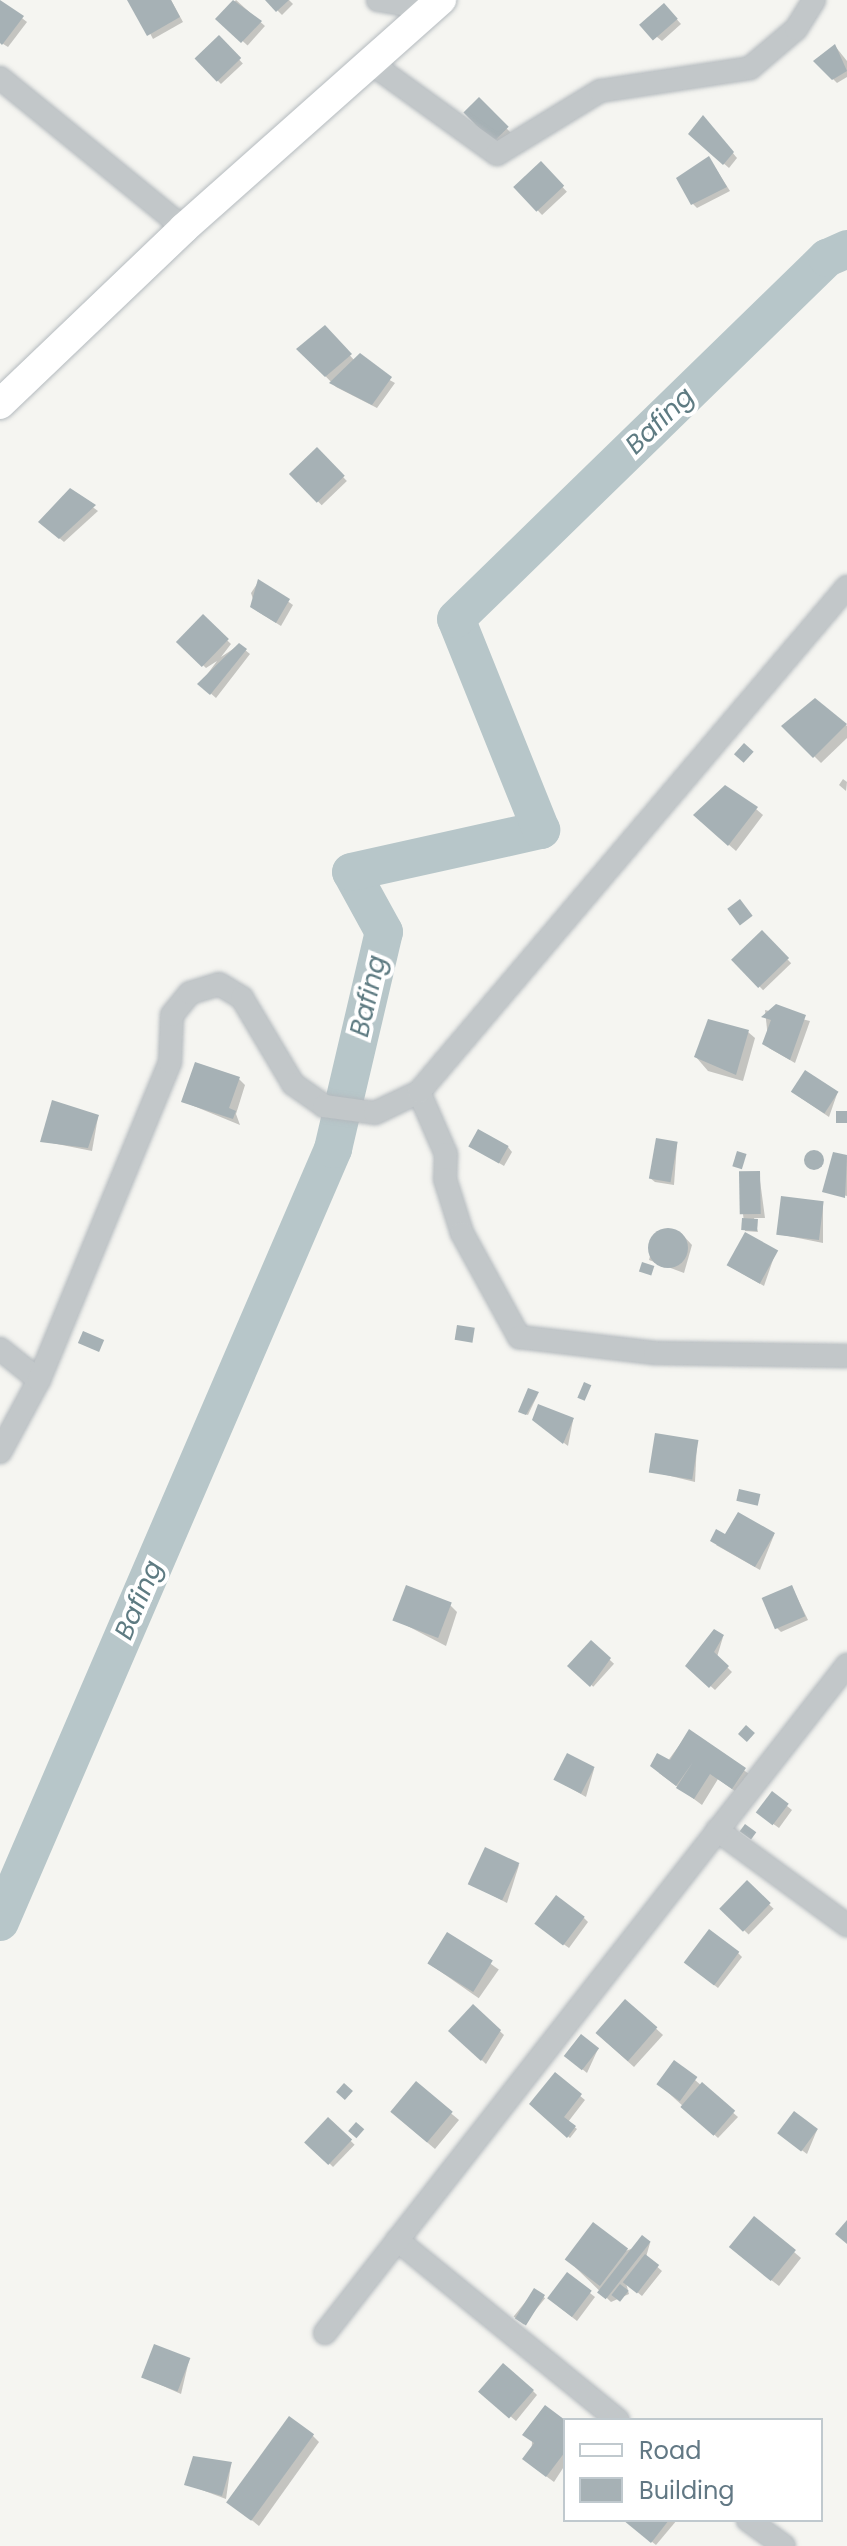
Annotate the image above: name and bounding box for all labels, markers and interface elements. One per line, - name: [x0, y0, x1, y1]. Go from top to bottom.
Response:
- water label: Bafing: [619, 381, 701, 461]
- water label: Bafing: [345, 952, 393, 1040]
- water label: Bafing: [108, 1556, 170, 1644]
- legend: [563, 2418, 823, 2522]
- text: Road: [639, 2434, 701, 2467]
- text: Building: [639, 2474, 735, 2507]

